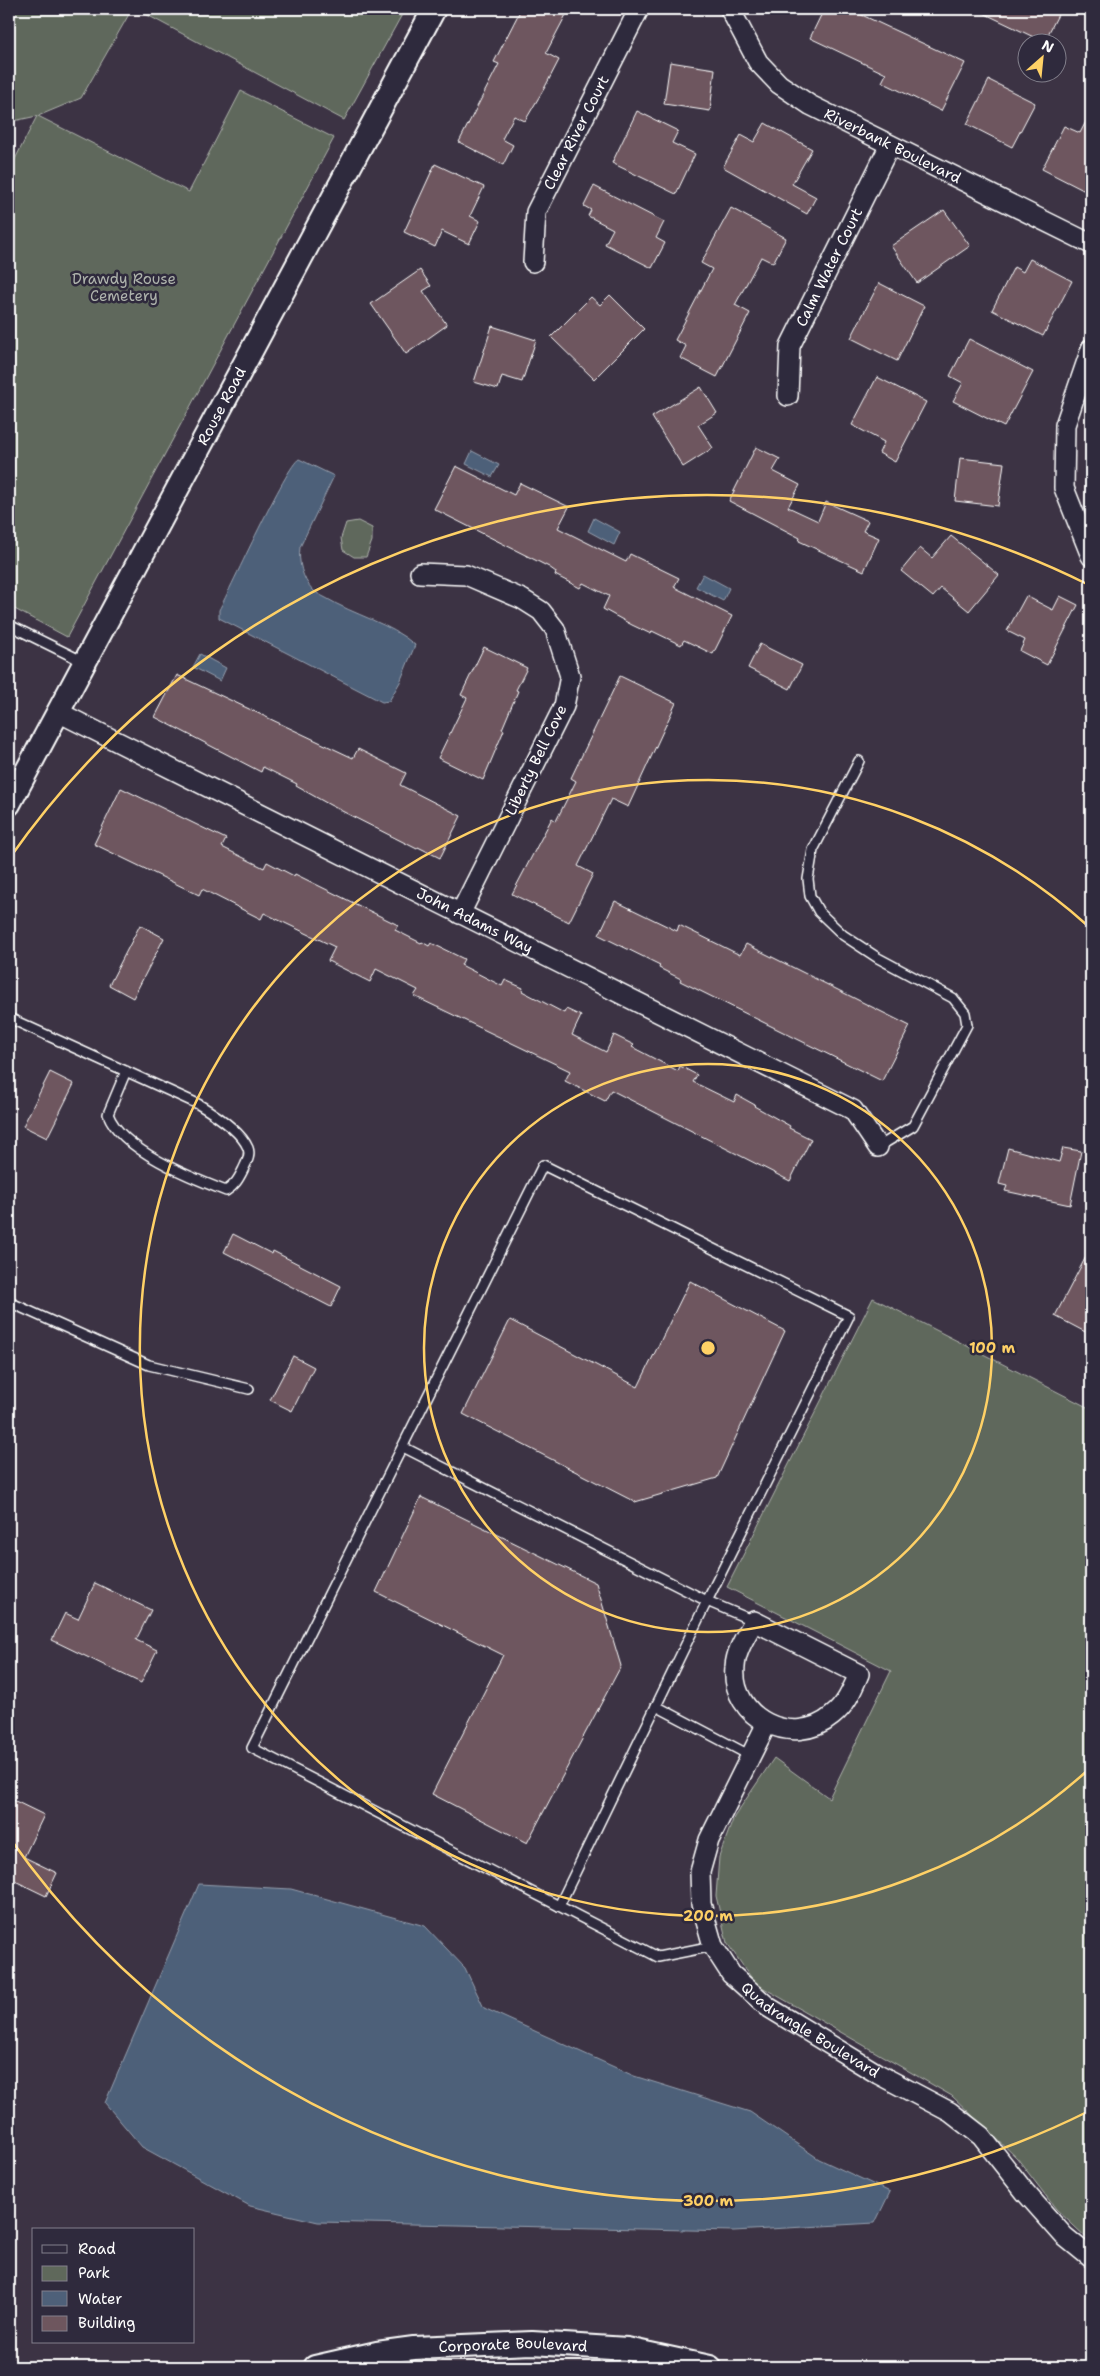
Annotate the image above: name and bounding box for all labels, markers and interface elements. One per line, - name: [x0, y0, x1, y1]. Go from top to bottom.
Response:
- north arrow: [1018, 32, 1068, 82]
- text: N: [1039, 36, 1057, 57]
- street label: Clear River Court: [539, 72, 614, 193]
- street label: Riverbank Boulevard: [821, 104, 965, 188]
- street label: Calm Water Court: [791, 205, 867, 330]
- park label: Drawdy Rouse Cemetery: [72, 269, 176, 306]
- street label: Rouse Road: [193, 363, 251, 449]
- street label: Liberty Bell Cove: [501, 701, 571, 819]
- street label: John Adams Way: [413, 883, 536, 958]
- text: 100 m: [969, 1338, 1015, 1358]
- centre of rings: [699, 1339, 717, 1357]
- text: 200 m: [683, 1906, 733, 1926]
- street label: Quadrangle Boulevard: [737, 1978, 884, 2083]
- text: 300 m: [683, 2191, 733, 2211]
- legend: [32, 2228, 195, 2344]
- text: Road: [78, 2239, 116, 2259]
- text: Park: [78, 2263, 110, 2283]
- text: Water: [78, 2289, 122, 2309]
- text: Building: [78, 2313, 135, 2333]
- street label: Corporate Boulevard: [438, 2333, 589, 2357]

